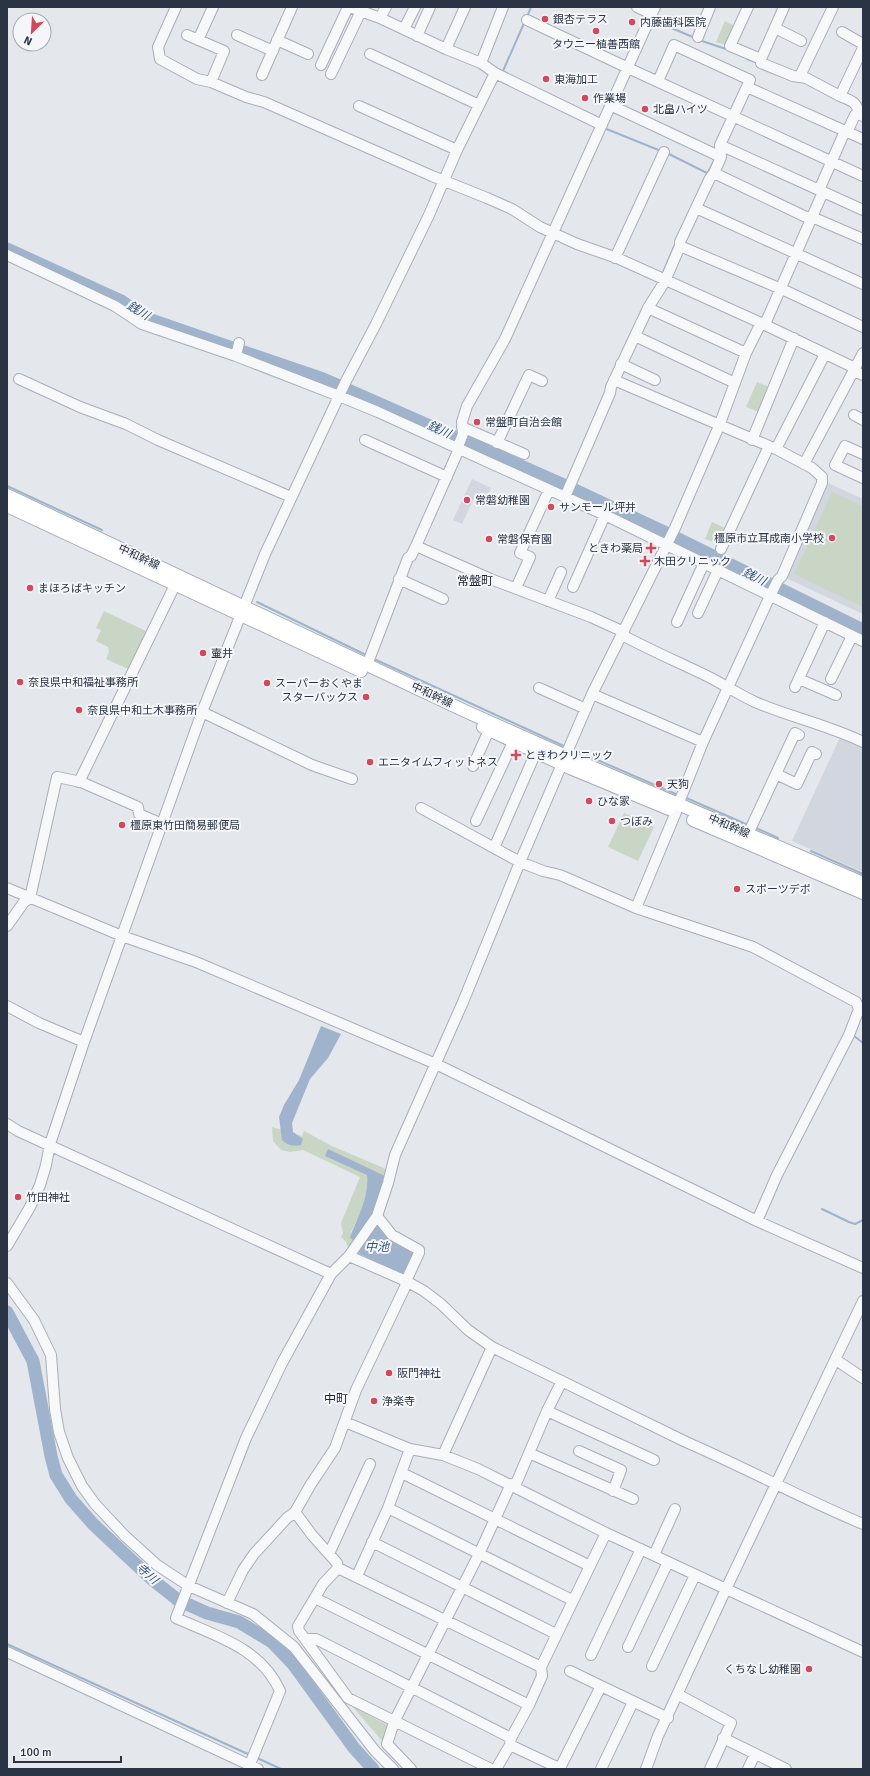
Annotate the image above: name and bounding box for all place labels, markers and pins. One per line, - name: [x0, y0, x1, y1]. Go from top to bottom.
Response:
- place label: 銀杏テラス: [553, 13, 608, 26]
- marker: 銀杏テラス: [540, 14, 550, 24]
- place label: 内藤歯科医院: [640, 16, 706, 29]
- marker: 内藤歯科医院: [627, 17, 637, 27]
- marker: タウニー植善西館: [591, 26, 601, 36]
- place label: タウニー植善西館: [552, 38, 640, 51]
- place label: 東海加工: [554, 73, 598, 86]
- marker: 東海加工: [541, 74, 551, 84]
- place label: 作業場: [593, 92, 626, 105]
- marker: 作業場: [580, 93, 590, 103]
- place label: 北畠ハイツ: [653, 103, 708, 116]
- marker: 北畠ハイツ: [640, 104, 650, 114]
- place label: 常盤町自治会館: [485, 416, 562, 429]
- marker: 常盤町自治会館: [472, 417, 482, 427]
- place label: 常磐幼稚園: [475, 494, 530, 507]
- marker: 常磐幼稚園: [462, 495, 472, 505]
- place label: サンモール坪井: [559, 501, 636, 514]
- marker: サンモール坪井: [546, 502, 556, 512]
- place label: 橿原市立耳成南小学校: [714, 532, 824, 545]
- place label: 常磐保育園: [497, 533, 552, 546]
- marker: 橿原市立耳成南小学校: [827, 533, 837, 543]
- marker: 常磐保育園: [484, 534, 494, 544]
- place label: ときわ薬局: [588, 542, 643, 555]
- marker: ときわ薬局: [646, 543, 656, 553]
- marker: 木田クリニック: [639, 555, 651, 567]
- place label: 木田クリニック: [654, 555, 731, 568]
- place label: まほろばキッチン: [38, 582, 126, 595]
- marker: まほろばキッチン: [25, 583, 35, 593]
- place label: 壷井: [211, 647, 233, 660]
- marker: 壷井: [198, 648, 208, 658]
- place label: 奈良県中和福祉事務所: [28, 676, 139, 689]
- marker: 奈良県中和福祉事務所: [15, 677, 25, 687]
- place label: スーパーおくやま: [275, 677, 363, 690]
- marker: スーパーおくやま: [262, 678, 272, 688]
- place label: スターバックス: [281, 691, 358, 704]
- marker: スターバックス: [361, 692, 371, 702]
- place label: 奈良県中和土木事務所: [87, 704, 198, 717]
- marker: 奈良県中和土木事務所: [74, 705, 84, 715]
- marker: ときわクリニック: [510, 749, 522, 761]
- place label: ときわクリニック: [525, 749, 613, 762]
- place label: エニタイムフィットネス: [378, 756, 498, 769]
- marker: エニタイムフィットネス: [365, 757, 375, 767]
- place label: 天狗: [667, 778, 689, 791]
- marker: 天狗: [654, 779, 664, 789]
- place label: ひな家: [597, 795, 630, 808]
- marker: ひな家: [584, 796, 594, 806]
- place label: つぼみ: [620, 815, 653, 828]
- marker: つぼみ: [607, 816, 617, 826]
- place label: 橿原東竹田簡易郵便局: [130, 819, 240, 832]
- marker: 橿原東竹田簡易郵便局: [117, 820, 127, 830]
- place label: スポーツデポ: [745, 883, 811, 896]
- marker: スポーツデポ: [732, 884, 742, 894]
- place label: 竹田神社: [26, 1191, 70, 1204]
- marker: 竹田神社: [13, 1192, 23, 1202]
- place label: 阪門神社: [397, 1367, 441, 1380]
- marker: 阪門神社: [384, 1368, 394, 1378]
- place label: 浄楽寺: [382, 1395, 415, 1408]
- marker: 浄楽寺: [369, 1396, 379, 1406]
- place label: くちなし幼稚園: [724, 1663, 801, 1676]
- marker: くちなし幼稚園: [804, 1664, 814, 1674]

